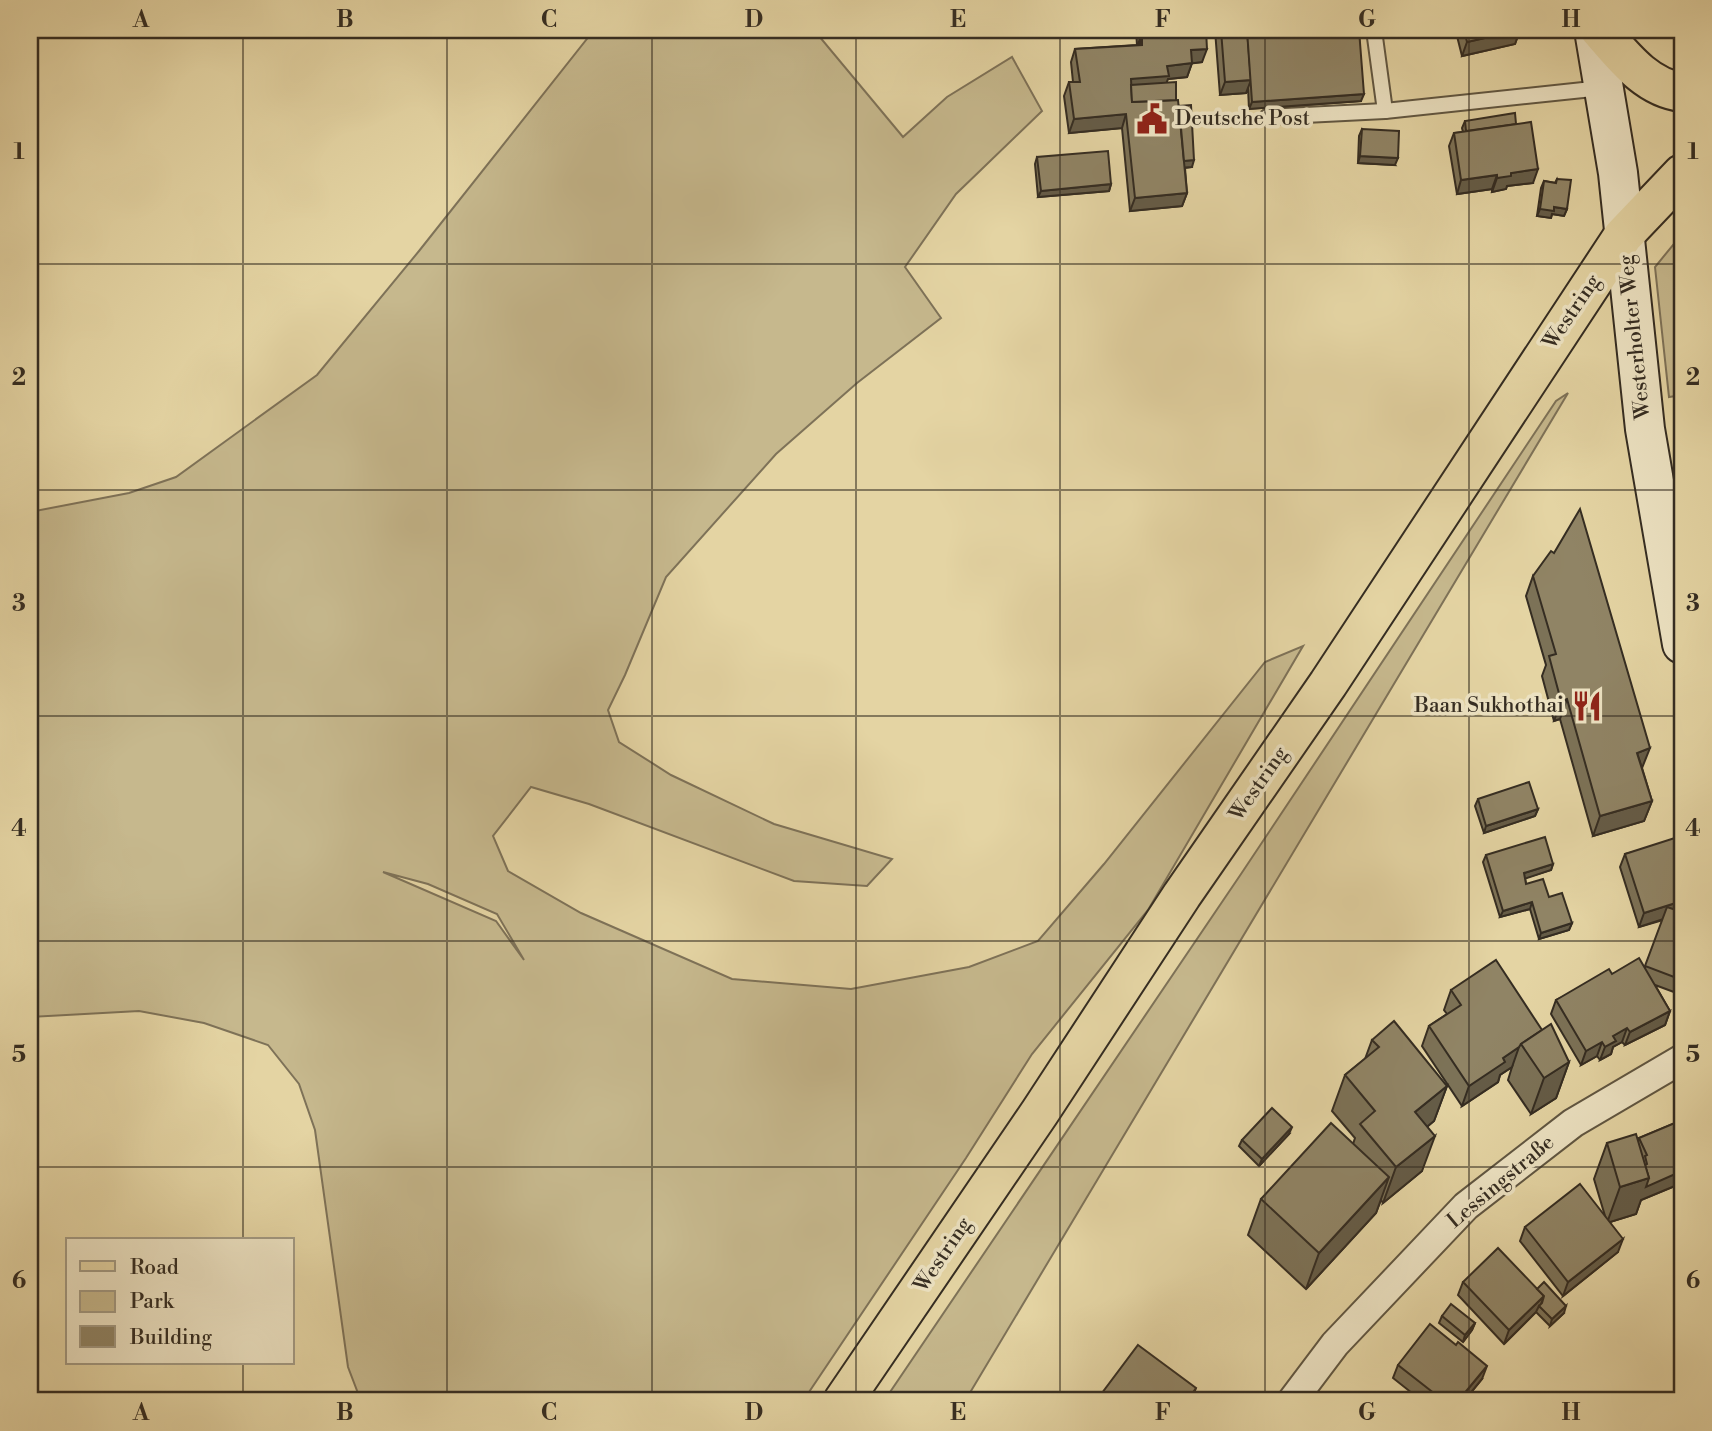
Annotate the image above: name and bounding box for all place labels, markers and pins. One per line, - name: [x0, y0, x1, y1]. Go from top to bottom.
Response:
- public building icon: Deutsche Post: [1135, 102, 1169, 136]
- place label: Deutsche Post: [1175, 106, 1311, 132]
- restaurant icon: Baan Sukhothai: [1570, 689, 1604, 723]
- place label: Baan Sukhothai: [1413, 693, 1564, 719]

